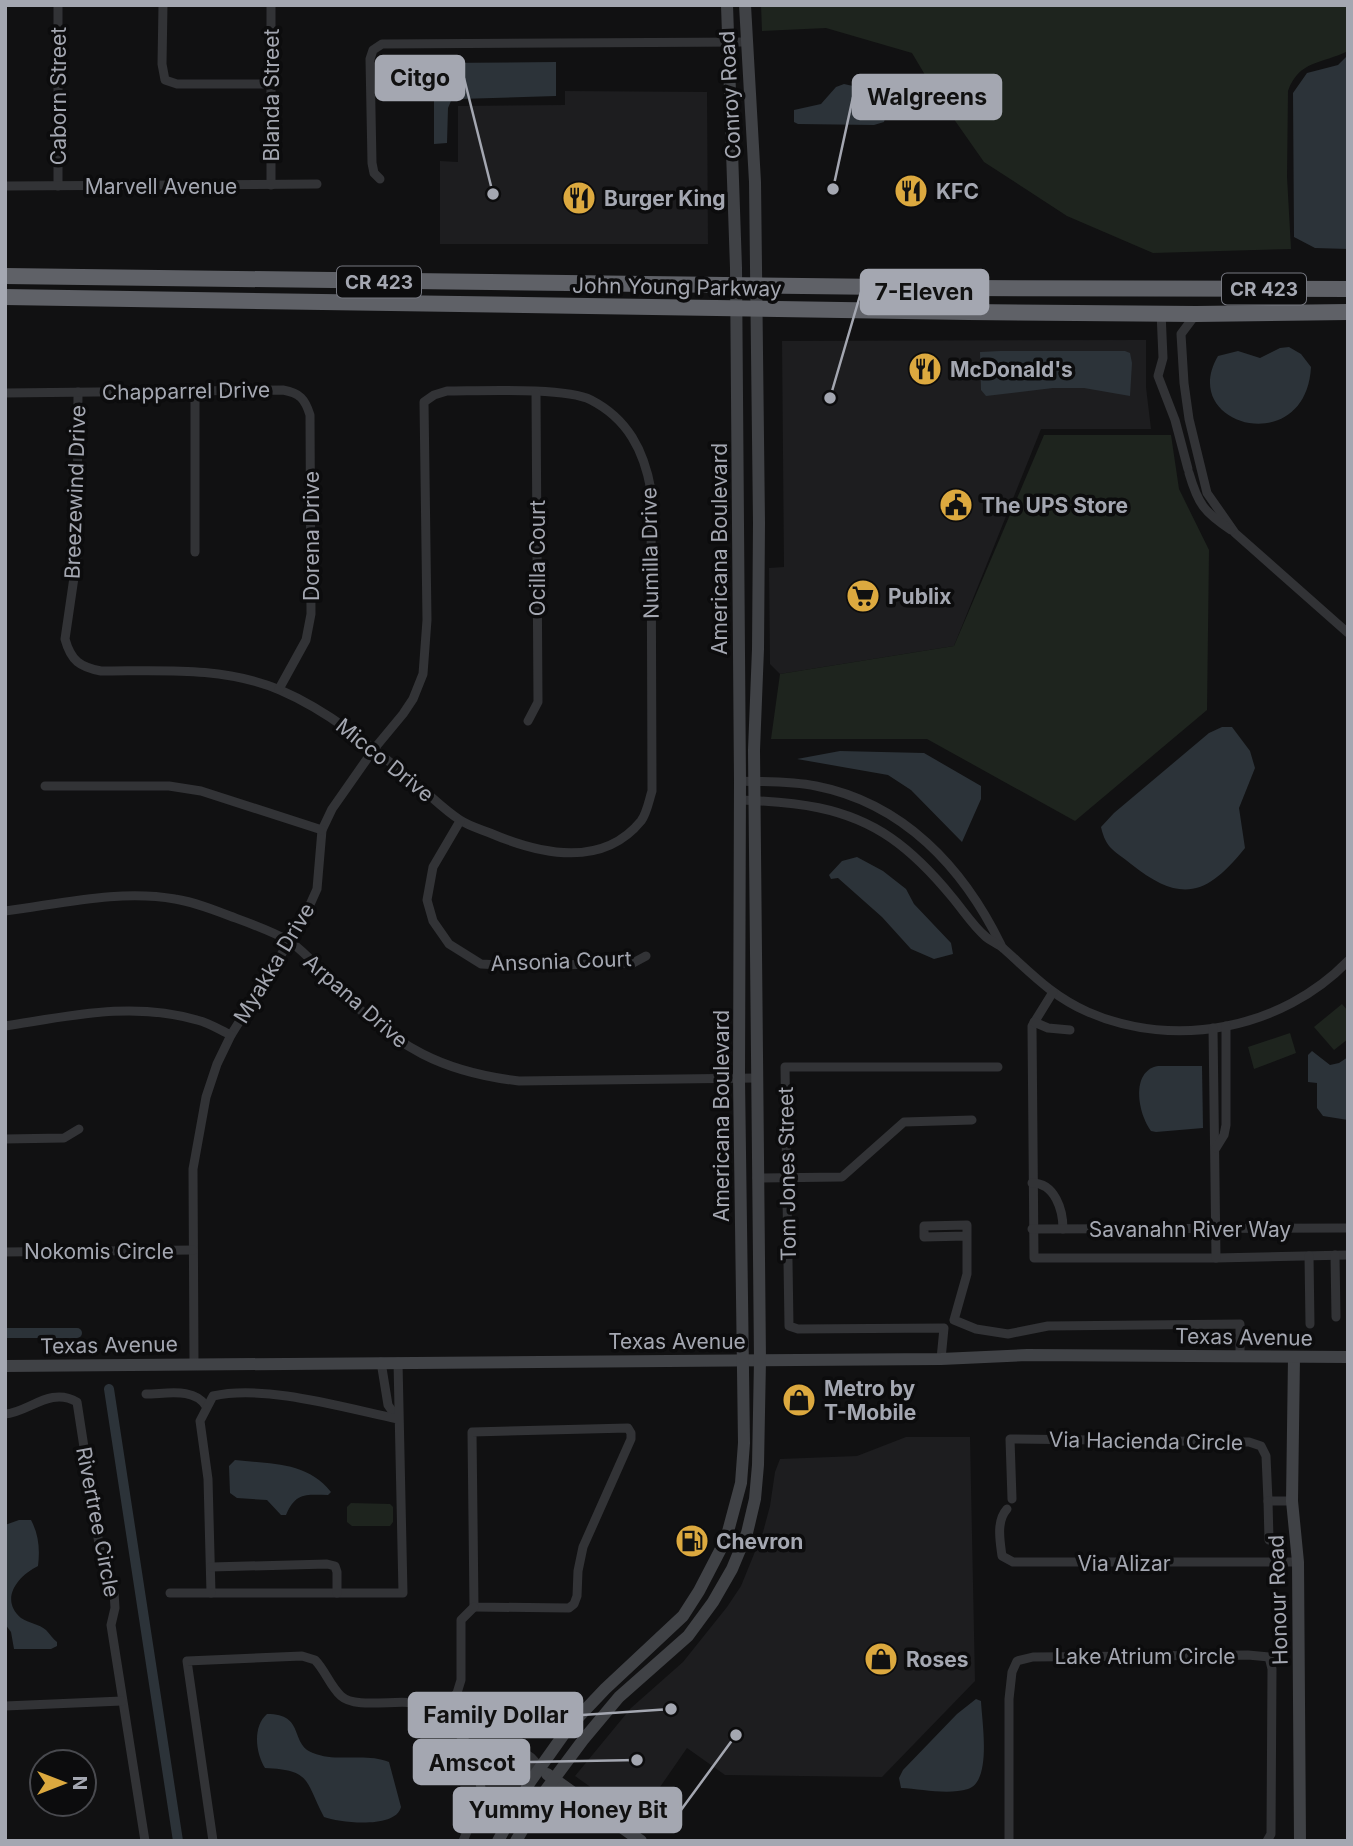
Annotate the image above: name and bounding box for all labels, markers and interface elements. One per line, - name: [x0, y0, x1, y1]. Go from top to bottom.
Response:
- street label: Caborn Street: [46, 27, 71, 165]
- street label: Blanda Street: [259, 28, 284, 161]
- street label: Conroy Road: [714, 30, 746, 160]
- callout: Citgo: [376, 56, 464, 100]
- text: Citgo: [390, 64, 450, 92]
- callout: Walgreens: [853, 75, 1001, 119]
- text: Walgreens: [867, 83, 987, 111]
- restaurant icon: KFC: [892, 172, 930, 210]
- street label: Marvell Avenue: [85, 174, 237, 199]
- restaurant icon: Burger King: [560, 179, 598, 217]
- place label: KFC: [936, 179, 979, 204]
- place label: Burger King: [604, 186, 726, 211]
- road number: CR 423: [337, 266, 421, 298]
- callout: 7-Eleven: [861, 270, 988, 314]
- street label: John Young Parkway: [572, 273, 782, 301]
- road number: CR 423: [1222, 274, 1306, 304]
- text: 7-Eleven: [874, 278, 974, 306]
- restaurant icon: McDonald's: [906, 350, 944, 388]
- place label: McDonald's: [950, 357, 1073, 382]
- street label: Chapparrel Drive: [102, 377, 270, 405]
- street label: Breezewind Drive: [59, 405, 91, 579]
- street label: Americana Boulevard: [707, 443, 732, 655]
- street label: Dorena Drive: [299, 471, 324, 601]
- public building icon: The UPS Store: [937, 486, 975, 524]
- street label: Numilla Drive: [636, 487, 664, 619]
- place label: The UPS Store: [981, 493, 1128, 518]
- street label: Ocilla Court: [525, 500, 550, 616]
- supermarket icon: Publix: [844, 577, 882, 615]
- place label: Publix: [888, 584, 951, 609]
- street label: Micco Drive: [331, 713, 439, 807]
- street label: Myakka Drive: [228, 899, 320, 1027]
- street label: Ansonia Court: [490, 946, 632, 976]
- street label: Arpana Drive: [299, 949, 413, 1053]
- street label: Americana Boulevard: [709, 1010, 734, 1222]
- street label: Tom Jones Street: [773, 1087, 801, 1261]
- street label: Savanahn River Way: [1089, 1217, 1291, 1242]
- street label: Nokomis Circle: [24, 1239, 174, 1264]
- street label: Texas Avenue: [1175, 1323, 1313, 1351]
- street label: Texas Avenue: [608, 1329, 746, 1354]
- street label: Texas Avenue: [40, 1331, 178, 1359]
- place label: Metro by T-Mobile: [824, 1376, 916, 1425]
- shop icon: Metro by T-Mobile: [780, 1381, 818, 1419]
- street label: Via Hacienda Circle: [1049, 1427, 1243, 1455]
- street label: Rivertree Circle: [71, 1445, 125, 1599]
- fuel station icon: Chevron: [673, 1522, 711, 1560]
- place label: Chevron: [716, 1529, 803, 1554]
- street label: Honour Road: [1263, 1535, 1293, 1665]
- street label: Via Alizar: [1077, 1551, 1171, 1576]
- shop icon: Roses: [862, 1640, 900, 1678]
- street label: Lake Atrium Circle: [1054, 1644, 1236, 1669]
- place label: Roses: [906, 1647, 968, 1672]
- callout: Family Dollar: [409, 1693, 582, 1737]
- text: Family Dollar: [423, 1701, 569, 1729]
- callout: Amscot: [414, 1740, 529, 1784]
- north arrow: [28, 1748, 98, 1818]
- text: Amscot: [428, 1749, 516, 1777]
- text: N: [68, 1776, 91, 1790]
- callout: Yummy Honey Bit: [454, 1788, 681, 1832]
- text: Yummy Honey Bit: [468, 1796, 668, 1824]

